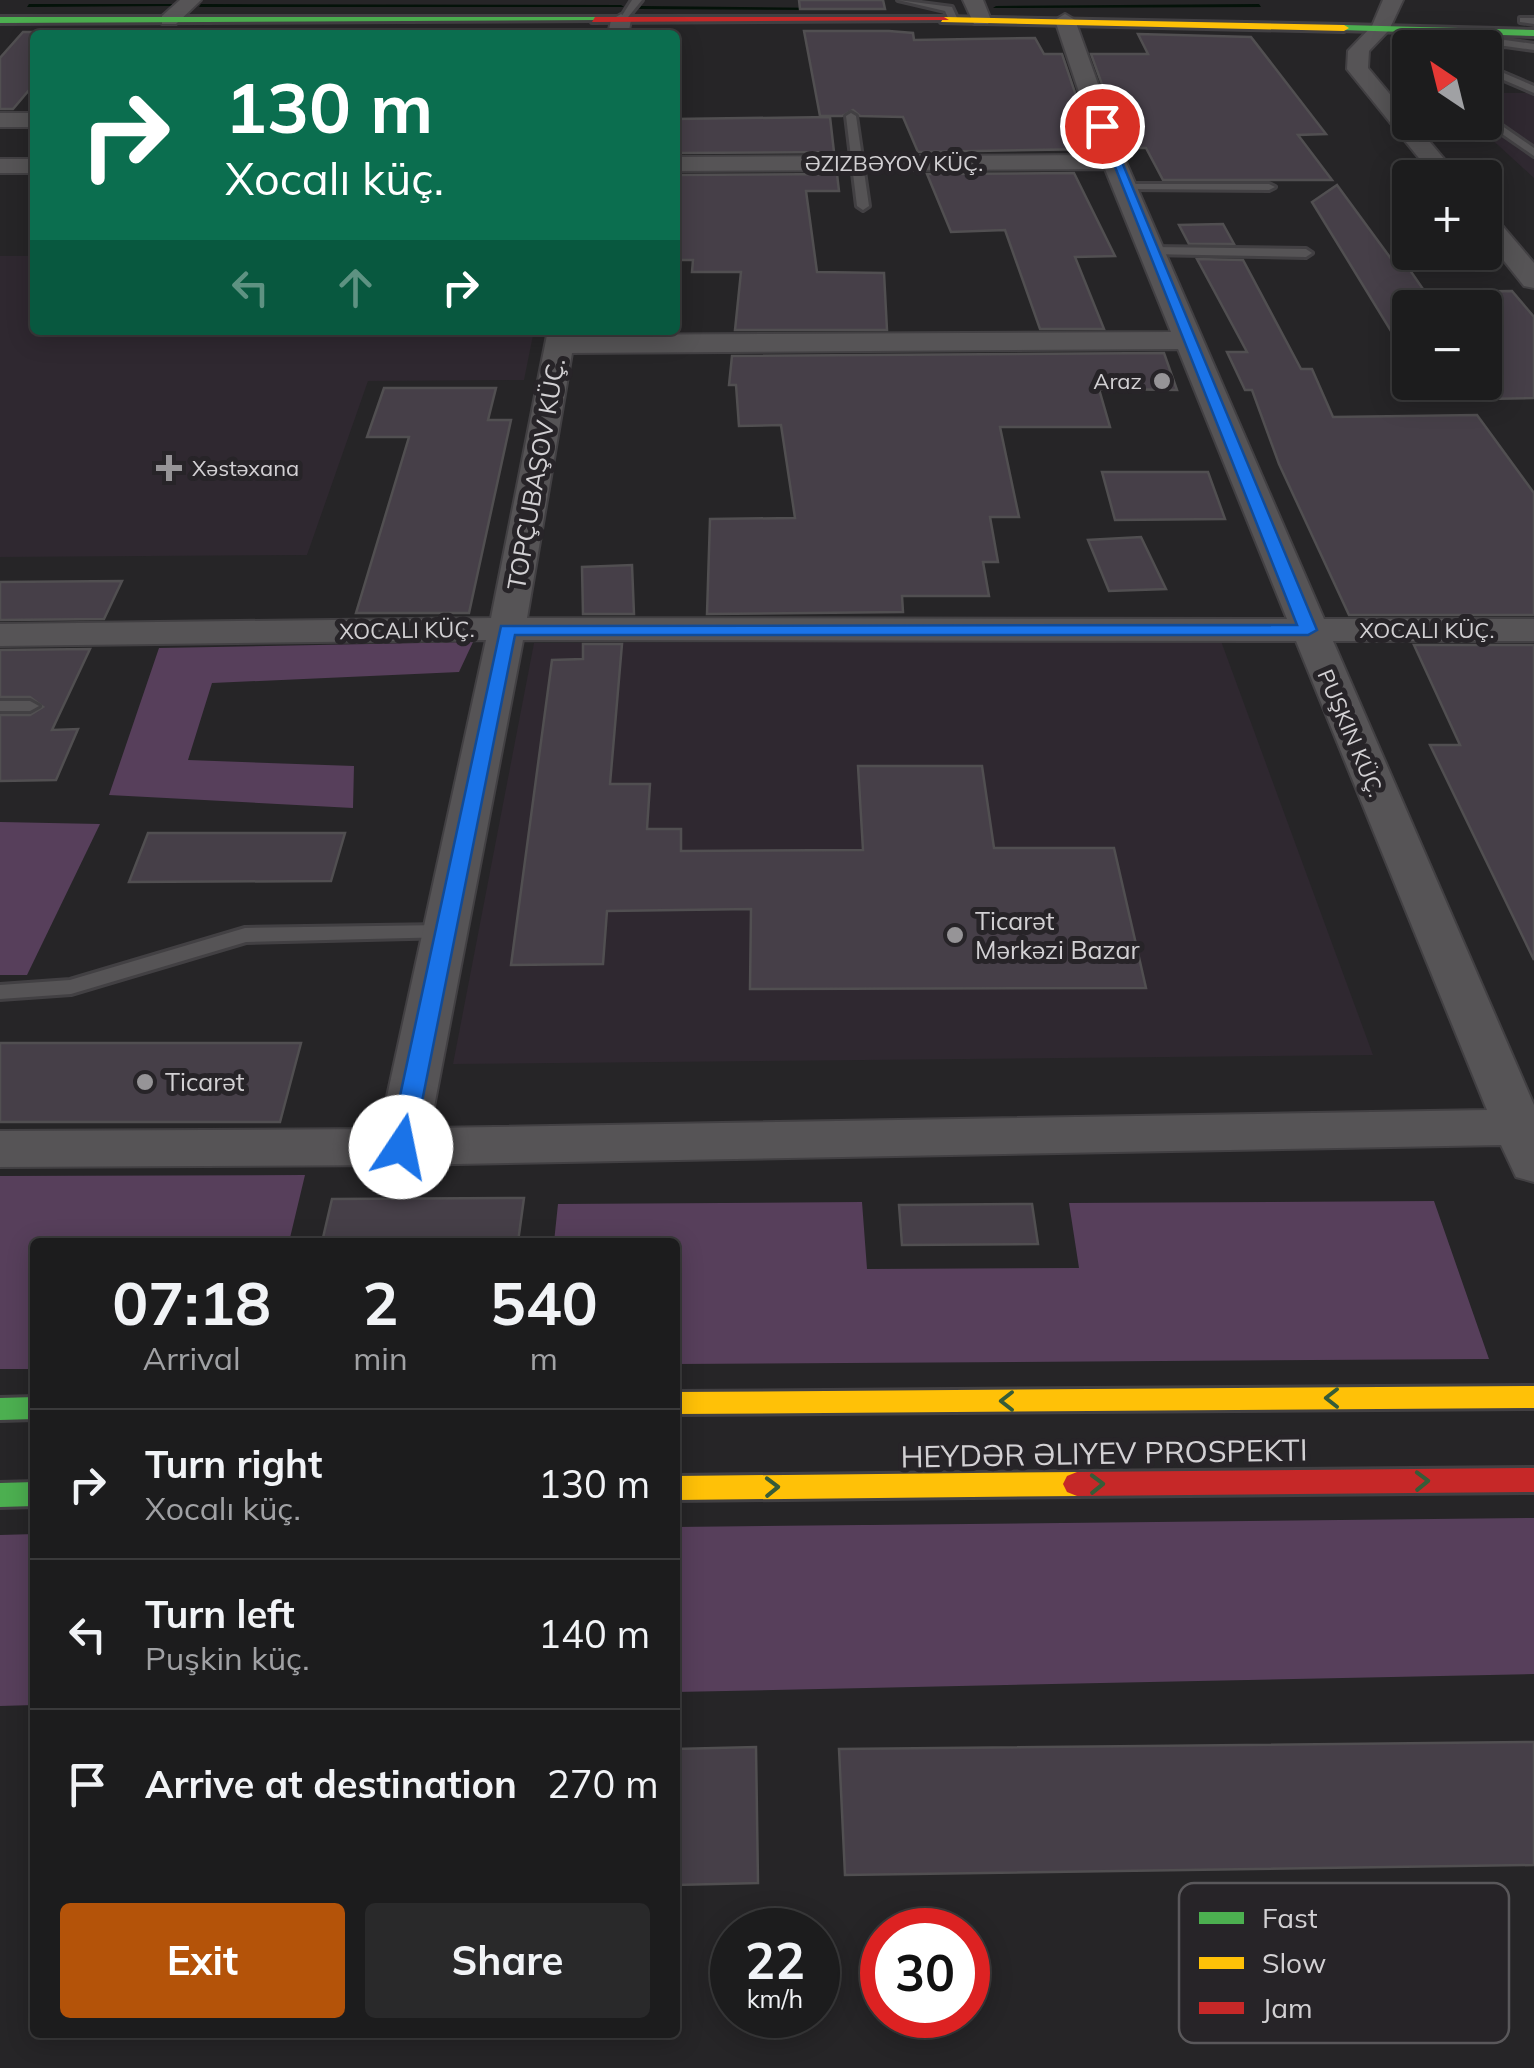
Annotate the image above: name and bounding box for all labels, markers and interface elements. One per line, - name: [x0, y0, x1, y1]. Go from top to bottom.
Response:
- north arrow: [1392, 30, 1502, 140]
- map controls: [1392, 30, 1502, 400]
- text: 130 m: [225, 63, 433, 151]
- icon: right: [60, 70, 190, 200]
- pin: [1060, 84, 1145, 169]
- icon: arrive: [1075, 99, 1130, 154]
- street label: ƏZIZBƏYOV KÜÇ.: [805, 149, 983, 177]
- text: Xocalı küç.: [225, 150, 444, 206]
- button: +: [1392, 160, 1502, 270]
- icon: left: [223, 260, 278, 315]
- icon: ahead: [328, 260, 383, 315]
- icon: right: [433, 260, 488, 315]
- button: −: [1392, 290, 1502, 400]
- street label: TOPÇUBAŞOV KÜÇ.: [500, 355, 571, 592]
- place label: Araz: [1093, 367, 1142, 395]
- marker: Araz: [1151, 370, 1173, 392]
- place label: Xəstəxana: [192, 454, 299, 482]
- marker: Xəstəxana: [156, 455, 182, 481]
- street label: XOCALI KÜÇ.: [339, 615, 475, 645]
- street label: XOCALI KÜÇ.: [1359, 616, 1495, 644]
- street label: PUŞKIN KÜÇ.: [1312, 665, 1390, 801]
- place label: Ticarət Mərkəzi Bazar: [975, 905, 1140, 965]
- marker: Ticarət Mərkəzi Bazar: [944, 924, 966, 946]
- place label: Ticarət: [165, 1066, 245, 1097]
- marker: Ticarət: [134, 1071, 156, 1093]
- position arrow: [349, 1095, 453, 1199]
- text: 07:18: [112, 1265, 271, 1340]
- text: 2: [362, 1265, 398, 1340]
- text: 540: [490, 1265, 598, 1340]
- text: Arrival: [143, 1338, 241, 1378]
- text: min: [353, 1338, 408, 1378]
- text: m: [530, 1338, 558, 1378]
- one-way arrow: [1323, 1388, 1339, 1409]
- one-way arrow: [998, 1390, 1014, 1412]
- street label: HEYDƏR ƏLIYEV PROSPEKTI: [900, 1430, 1308, 1476]
- text: Turn right: [145, 1440, 322, 1488]
- icon: right: [60, 1457, 115, 1512]
- text: 130 m: [538, 1460, 650, 1508]
- one-way arrow: [1416, 1470, 1431, 1492]
- one-way arrow: [1090, 1473, 1106, 1495]
- one-way arrow: [766, 1476, 781, 1498]
- text: Xocalı küç.: [145, 1488, 301, 1528]
- text: Turn left: [145, 1590, 295, 1638]
- icon: left: [60, 1607, 115, 1662]
- text: 140 m: [538, 1610, 650, 1658]
- text: Puşkin küç.: [145, 1638, 310, 1678]
- icon: arrive: [60, 1757, 115, 1812]
- text: Arrive at destination: [145, 1760, 517, 1808]
- text: 270 m: [547, 1760, 659, 1808]
- legend: [1179, 1883, 1509, 2043]
- text: Fast: [1262, 1900, 1318, 1935]
- button: Exit: [60, 1903, 345, 2018]
- button: Share: [365, 1903, 650, 2018]
- speed limit sign: 30: [860, 1908, 990, 2038]
- text: 22: [745, 1929, 805, 1992]
- text: Slow: [1262, 1945, 1326, 1980]
- text: km/h: [747, 1983, 803, 2014]
- text: Jam: [1262, 1990, 1313, 2025]

